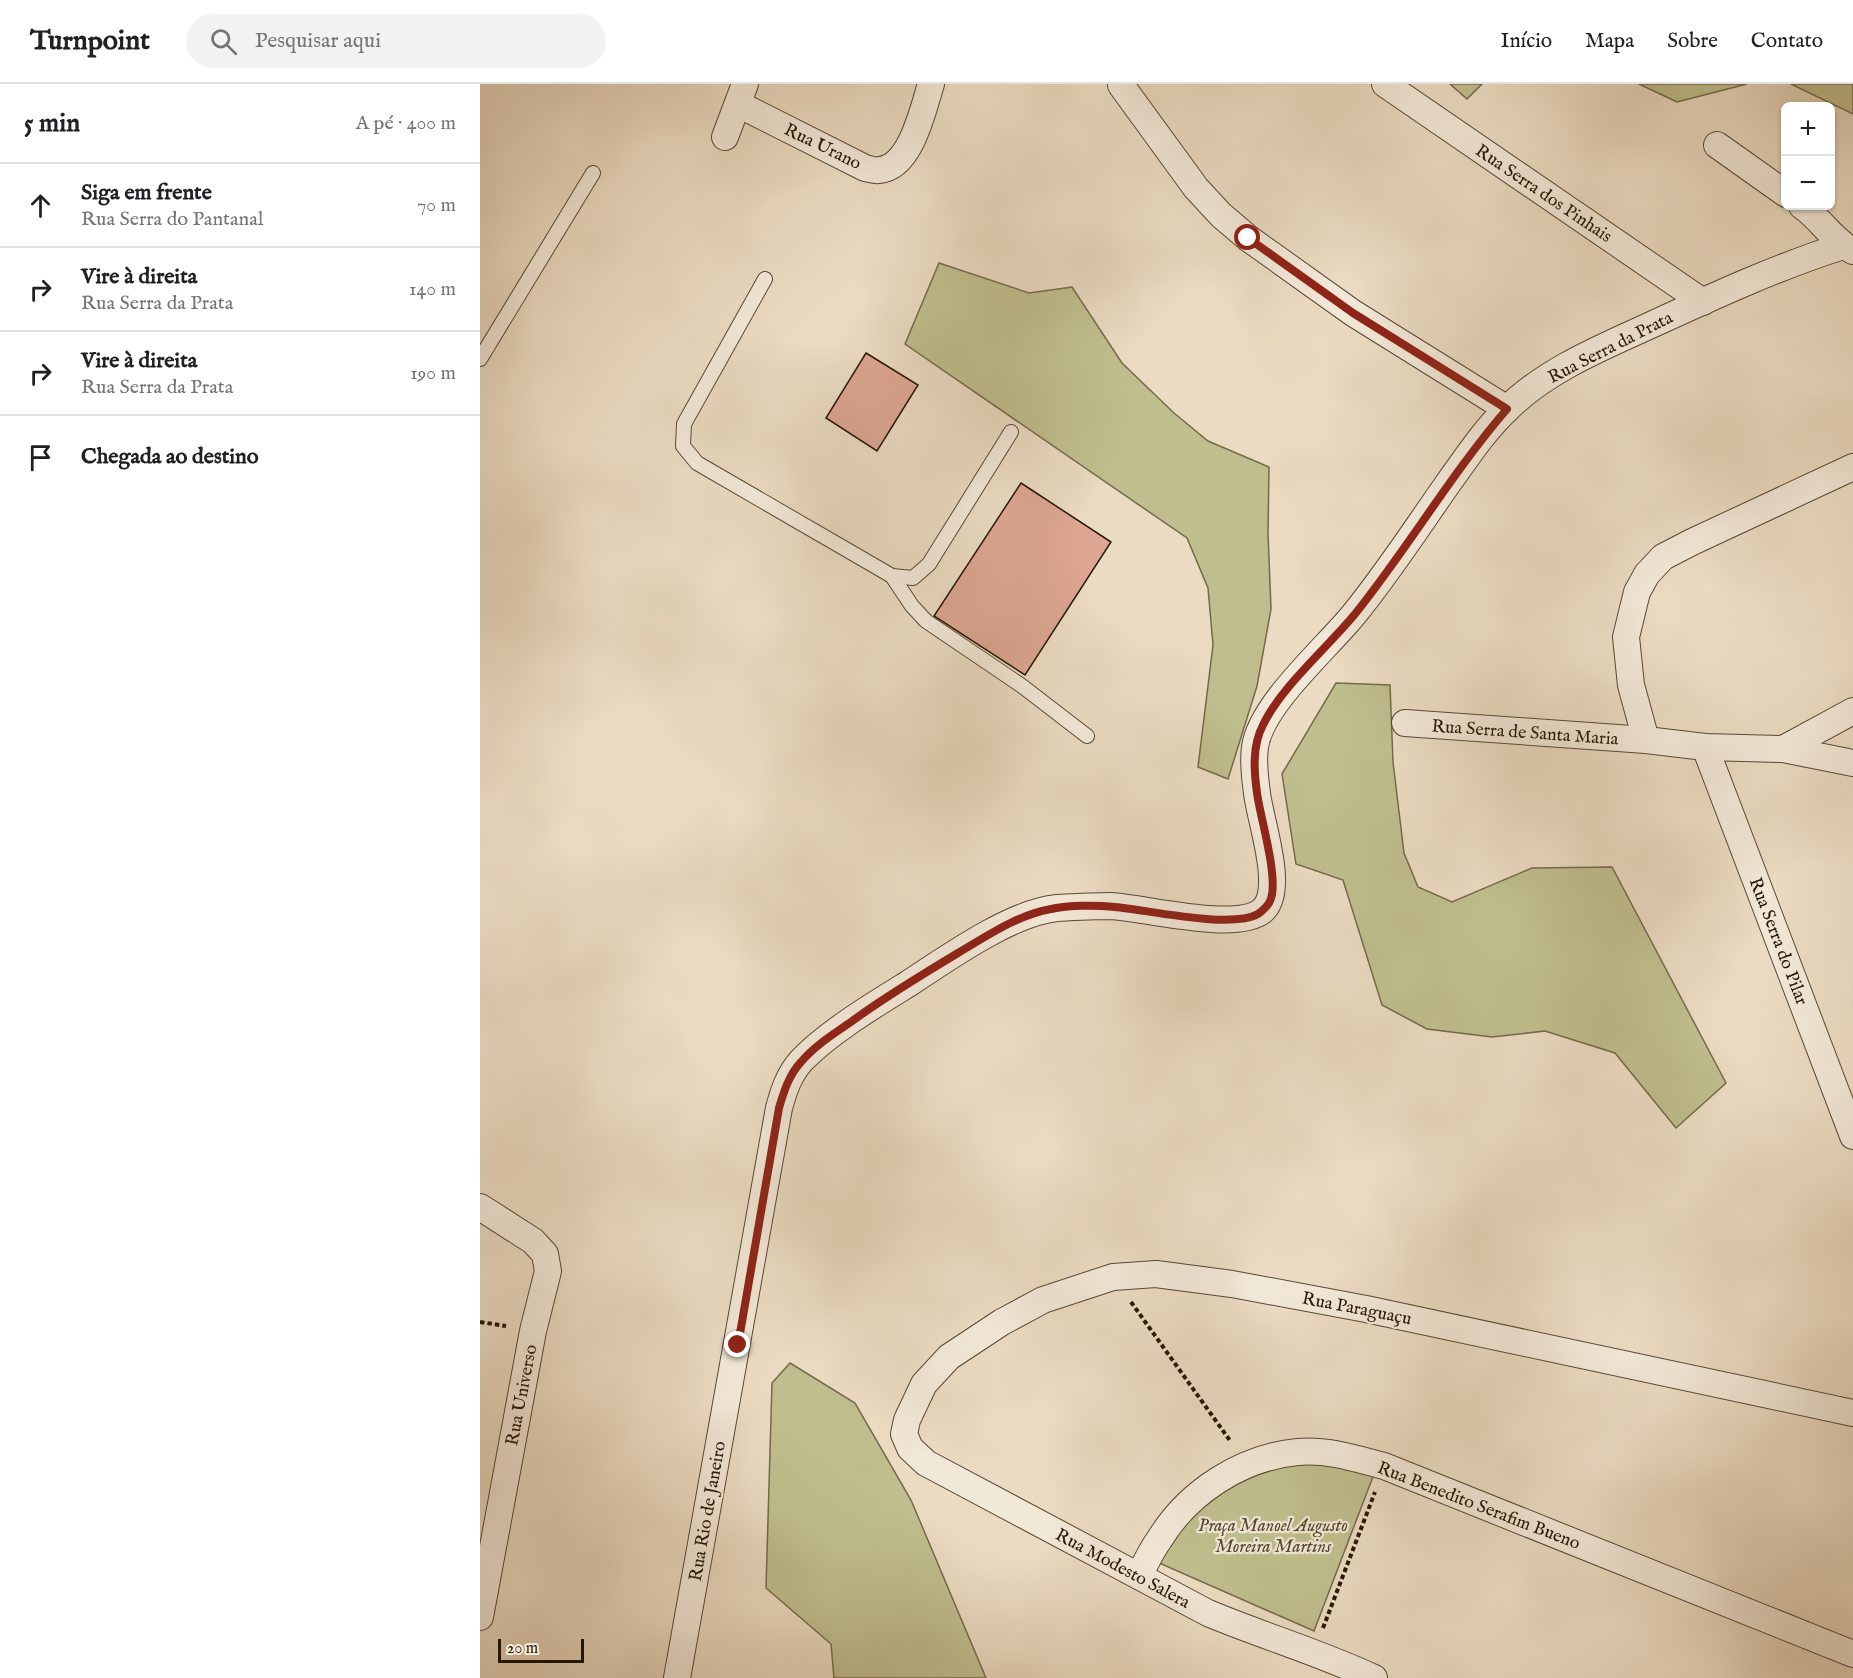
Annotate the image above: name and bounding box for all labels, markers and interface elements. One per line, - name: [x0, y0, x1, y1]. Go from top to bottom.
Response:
- search box: [186, 14, 606, 68]
- text: Turnpoint: [30, 24, 150, 59]
- icon: search: [207, 25, 240, 58]
- text: Pesquisar aqui: [255, 27, 381, 55]
- text: Início: [1500, 28, 1552, 55]
- text: Mapa: [1585, 28, 1634, 55]
- text: Sobre: [1667, 28, 1718, 55]
- text: Contato: [1751, 28, 1823, 55]
- map controls: [1781, 102, 1835, 210]
- button: +: [1781, 102, 1835, 156]
- text: 5 min: [24, 107, 80, 140]
- text: A pé · 400 m: [356, 111, 456, 136]
- street label: Rua Urano: [780, 119, 865, 176]
- street label: Rua Serra dos Pinhais: [1470, 140, 1616, 248]
- button: −: [1781, 156, 1835, 210]
- text: Siga em frente: [81, 179, 212, 207]
- icon: ahead: [24, 189, 57, 222]
- text: 70 m: [417, 193, 456, 218]
- text: Rua Serra do Pantanal: [81, 207, 263, 232]
- route start: [1234, 224, 1260, 250]
- text: Vire à direita: [81, 263, 197, 291]
- icon: right: [24, 273, 57, 306]
- text: 140 m: [409, 277, 456, 302]
- text: Rua Serra da Prata: [81, 291, 233, 316]
- street label: Rua Serra da Prata: [1544, 307, 1677, 390]
- text: Vire à direita: [81, 347, 197, 375]
- icon: right: [24, 357, 57, 390]
- text: 190 m: [410, 361, 456, 386]
- text: Rua Serra da Prata: [81, 375, 233, 400]
- icon: arrive: [24, 441, 57, 474]
- text: Chegada ao destino: [81, 443, 259, 471]
- street label: Rua Serra de Santa Maria: [1431, 715, 1619, 752]
- street label: Rua Serra do Pilar: [1743, 874, 1813, 1009]
- street label: Rua Paraguaçu: [1300, 1288, 1413, 1331]
- route end: [724, 1331, 750, 1357]
- street label: Rua Universo: [501, 1342, 544, 1448]
- street label: Rua Rio de Janeiro: [685, 1439, 732, 1583]
- street label: Rua Benedito Serafim Bueno: [1374, 1457, 1584, 1556]
- park label: Praça Manoel Augusto Moreira Martins: [1198, 1515, 1348, 1559]
- street label: Rua Modesto Salera: [1051, 1524, 1194, 1615]
- scale bar: [498, 1636, 584, 1664]
- text: 20 m: [507, 1639, 538, 1659]

